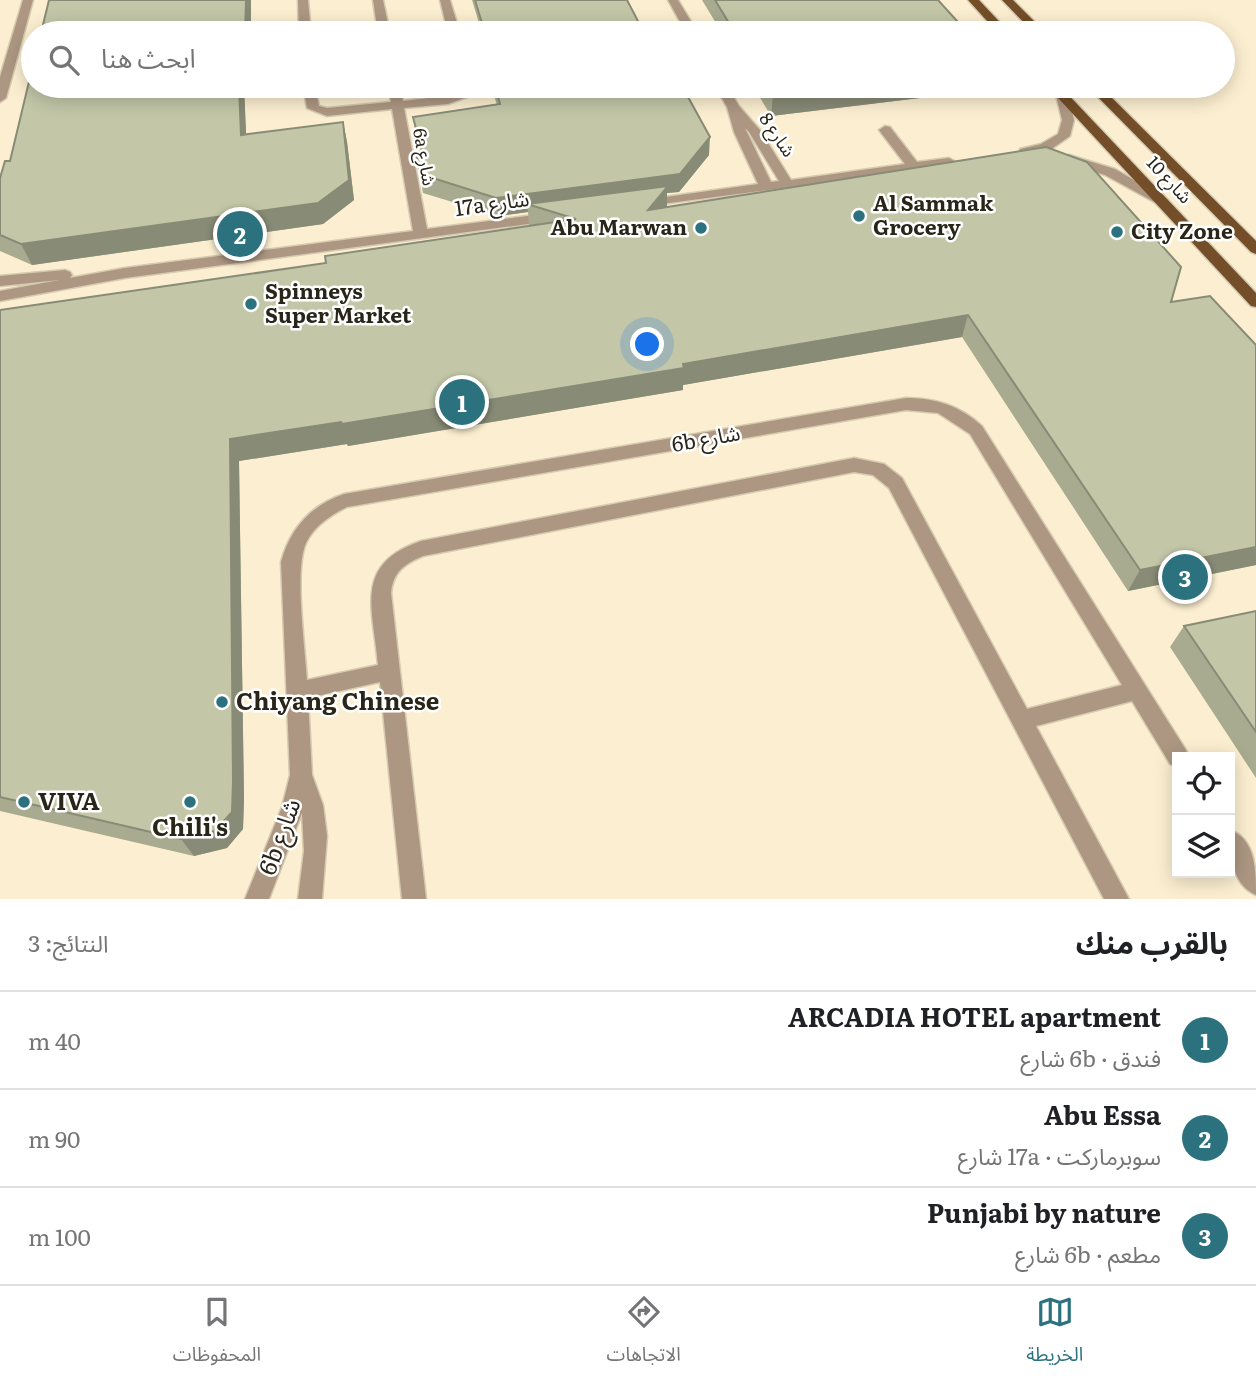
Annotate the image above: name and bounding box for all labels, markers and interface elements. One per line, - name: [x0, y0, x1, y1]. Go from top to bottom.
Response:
- search box: [21, 21, 1235, 98]
- text: ابحث هنا: [101, 37, 196, 76]
- icon: search: [45, 41, 83, 79]
- street label: شارع 8: [752, 106, 803, 163]
- street label: 6a شارع: [405, 126, 444, 188]
- street label: شارع 10: [1140, 149, 1199, 210]
- street label: 17a شارع: [452, 181, 531, 224]
- place label: Al Sammak Grocery: [873, 186, 994, 241]
- pin: 2: [217, 208, 263, 260]
- marker: Al Sammak Grocery: [851, 208, 867, 224]
- place label: Abu Marwan: [551, 210, 687, 241]
- place label: City Zone: [1131, 214, 1233, 245]
- marker: Abu Marwan: [693, 220, 709, 236]
- marker: City Zone: [1109, 224, 1125, 240]
- place label: Spinneys Super Market: [265, 274, 412, 329]
- marker: Spinneys Super Market: [243, 296, 259, 312]
- your location: [630, 327, 664, 361]
- pin: 1: [439, 376, 485, 428]
- street label: 6b شارع: [669, 415, 743, 460]
- pin: 3: [1162, 551, 1208, 603]
- place label: Chiyang Chinese: [236, 682, 439, 717]
- marker: Chiyang Chinese: [214, 694, 230, 710]
- map controls: [1172, 752, 1235, 878]
- button: locate: [1172, 752, 1235, 815]
- place label: VIVA: [38, 782, 100, 817]
- street label: 6b شارع: [248, 793, 309, 880]
- marker: VIVA: [16, 794, 32, 810]
- marker: Chili's: [182, 794, 198, 810]
- place label: Chili's: [152, 808, 228, 843]
- button: layers: [1172, 815, 1235, 878]
- text: بالقرب منك: [1076, 919, 1228, 963]
- text: النتائج: 3: [28, 925, 108, 959]
- text: ARCADIA HOTEL apartment: [788, 996, 1161, 1035]
- text: 40 m: [28, 1023, 81, 1057]
- text: 1: [1200, 1023, 1210, 1057]
- text: فندق · 6b شارع: [1020, 1040, 1161, 1074]
- text: Abu Essa: [1044, 1094, 1161, 1133]
- text: 90 m: [28, 1121, 80, 1155]
- text: 2: [1199, 1121, 1211, 1155]
- text: سوبرماركت · 17a شارع: [958, 1138, 1161, 1172]
- text: Punjabi by nature: [927, 1192, 1161, 1231]
- text: 100 m: [28, 1219, 91, 1253]
- text: 3: [1199, 1219, 1211, 1253]
- text: مطعم · 6b شارع: [1015, 1236, 1161, 1270]
- tab: المحفوظات: [173, 1293, 261, 1375]
- tab: الاتجاهات: [607, 1293, 681, 1375]
- tab: الخريطة: [1026, 1293, 1083, 1375]

